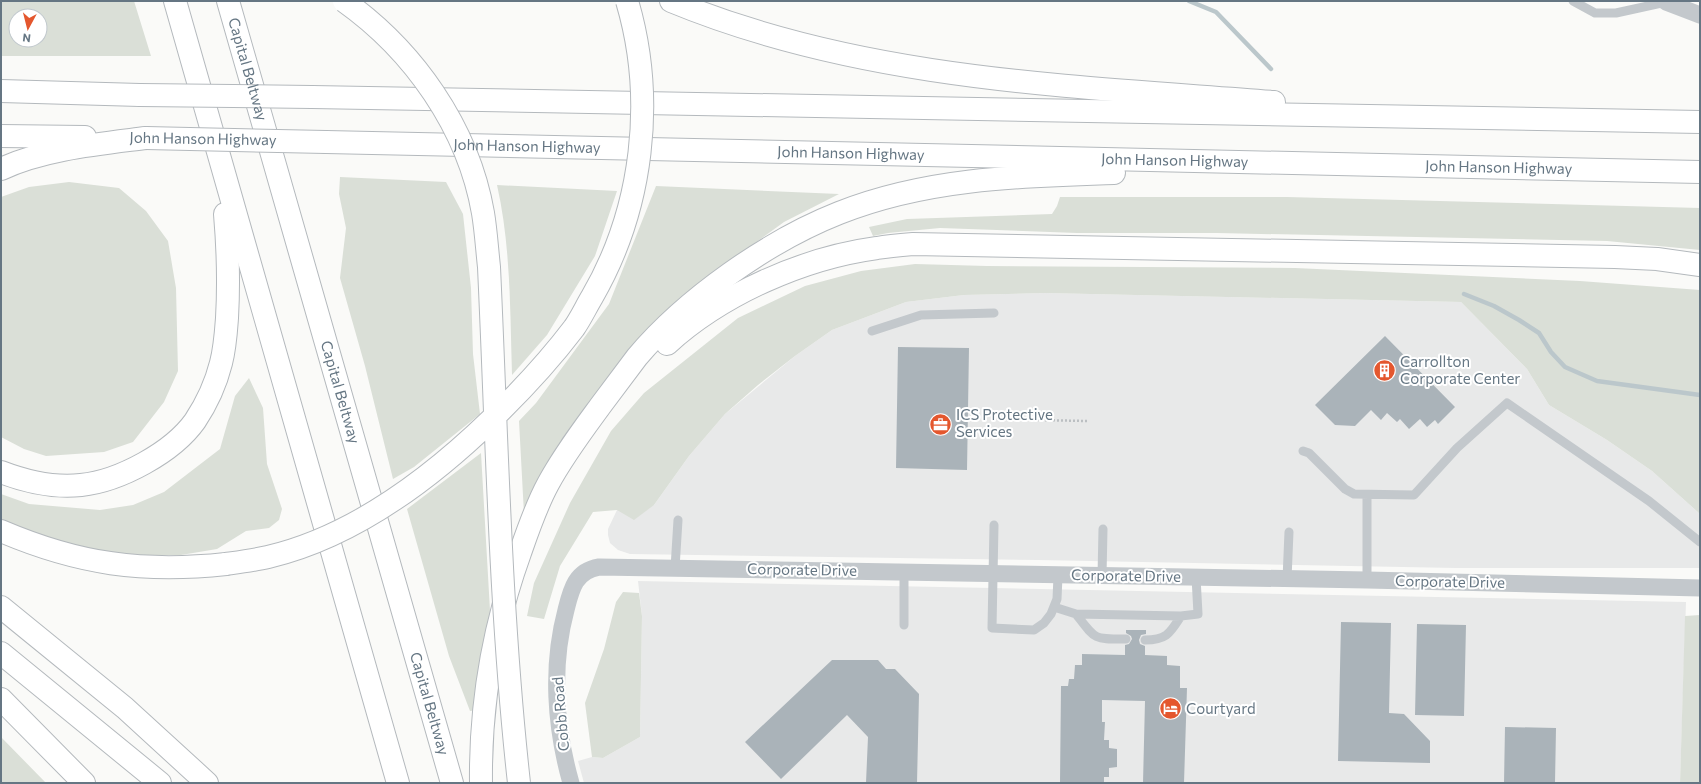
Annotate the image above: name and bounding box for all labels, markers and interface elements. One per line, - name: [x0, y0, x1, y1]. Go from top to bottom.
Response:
- north arrow: [8, 8, 48, 48]
- street label: Capital Beltway: [225, 15, 272, 123]
- text: N: [22, 31, 32, 45]
- street label: John Hanson Highway: [129, 128, 277, 148]
- street label: John Hanson Highway: [453, 135, 601, 156]
- street label: John Hanson Highway: [777, 142, 925, 163]
- street label: John Hanson Highway: [1101, 149, 1249, 170]
- street label: John Hanson Highway: [1425, 156, 1573, 177]
- street label: Capital Beltway: [318, 338, 364, 446]
- place label: Carrollton Corporate Center: [1400, 352, 1520, 387]
- building icon: Carrollton Corporate Center: [1371, 358, 1397, 384]
- place label: ICS Protective Services: [956, 405, 1053, 440]
- office icon: ICS Protective Services: [927, 411, 953, 437]
- street label: Corporate Drive: [747, 559, 857, 579]
- street label: Corporate Drive: [1071, 565, 1181, 585]
- street label: Corporate Drive: [1395, 571, 1505, 591]
- street label: Capital Beltway: [407, 650, 454, 757]
- street label: Cobb Road: [548, 676, 572, 752]
- hotel icon: Courtyard: [1157, 696, 1183, 722]
- place label: Courtyard: [1186, 699, 1256, 717]

